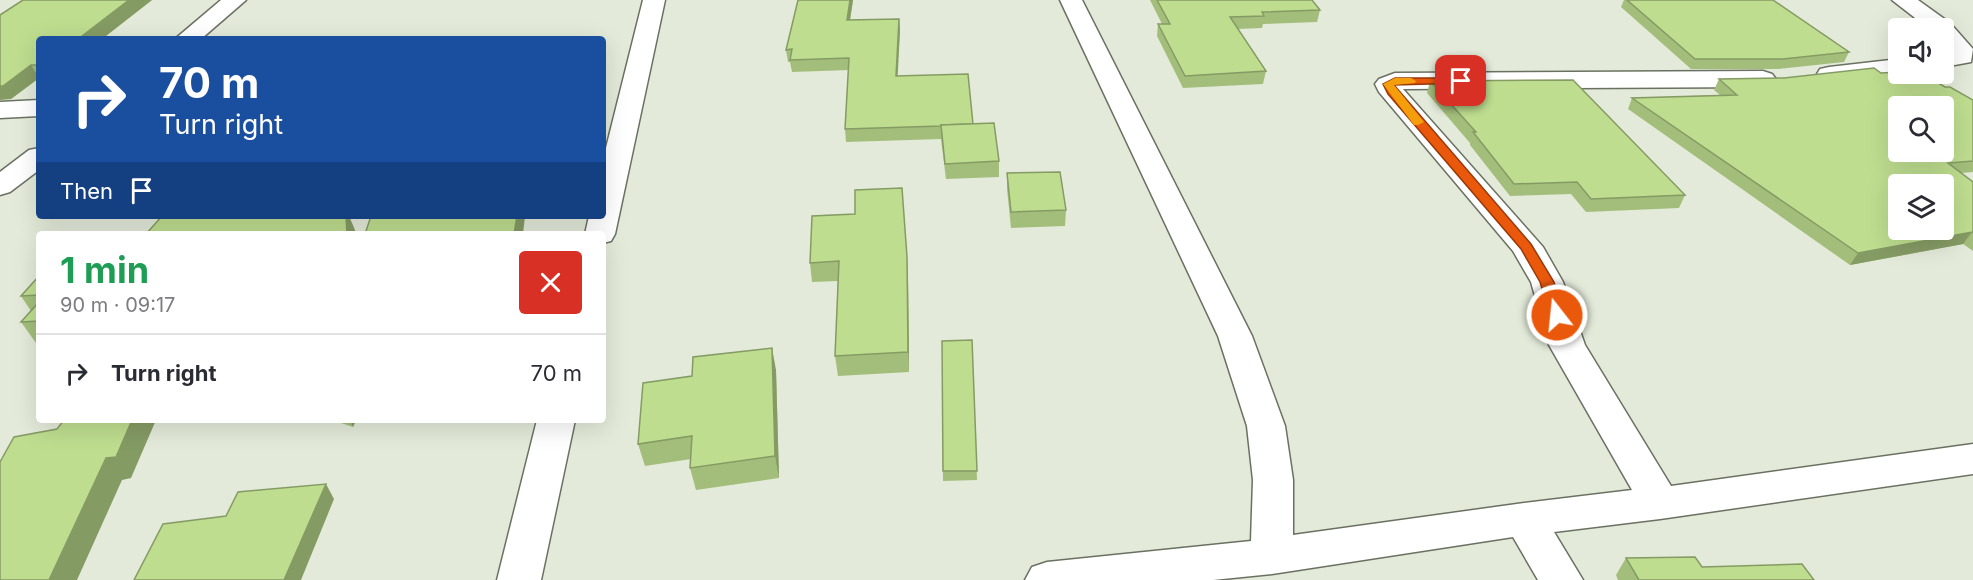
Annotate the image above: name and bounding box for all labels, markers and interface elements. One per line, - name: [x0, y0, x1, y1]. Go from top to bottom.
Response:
- map controls: [1888, 18, 1954, 240]
- button: sound: [1888, 18, 1954, 84]
- pin: [1435, 55, 1486, 106]
- text: 70 m: [159, 57, 259, 108]
- icon: right: [60, 60, 138, 138]
- icon: arrive: [1444, 64, 1477, 97]
- button: search: [1888, 96, 1954, 162]
- text: Turn right: [159, 108, 283, 141]
- icon: arrive: [125, 174, 158, 207]
- button: layers: [1888, 174, 1954, 240]
- text: Then: [60, 178, 113, 204]
- text: 1 min: [60, 248, 149, 292]
- button: close: [519, 251, 582, 314]
- position arrow: [1525, 283, 1589, 347]
- text: 90 m · 09:17: [60, 293, 175, 317]
- icon: right: [60, 357, 93, 390]
- text: Turn right: [111, 360, 217, 386]
- text: 70 m: [531, 360, 582, 386]

